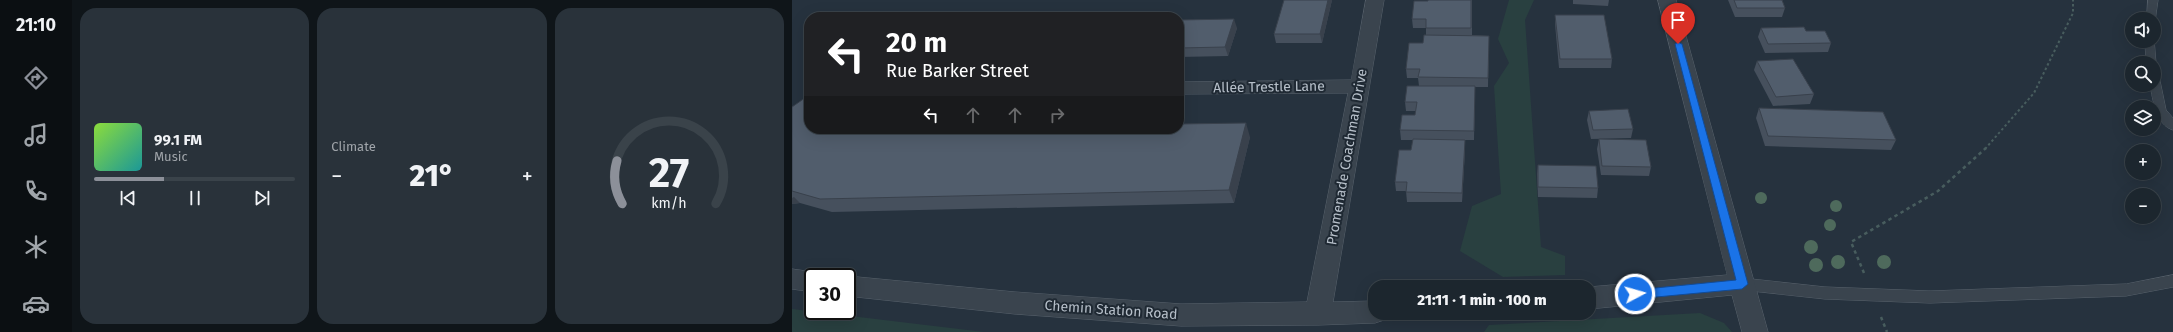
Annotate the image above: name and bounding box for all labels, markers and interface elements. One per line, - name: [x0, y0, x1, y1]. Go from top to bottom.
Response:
- pin: [1661, 3, 1695, 44]
- icon: arrive: [1667, 9, 1689, 31]
- map controls: [2125, 12, 2161, 224]
- button: sound: [2125, 12, 2161, 48]
- text: 21:10: [16, 14, 56, 36]
- text: 20 m: [886, 26, 947, 59]
- icon: left: [820, 28, 872, 80]
- button: search: [2125, 56, 2161, 92]
- text: Rue Barker Street: [886, 60, 1029, 82]
- icon: directions: [22, 64, 50, 92]
- street label: Promenade Coachman Drive: [1323, 68, 1371, 246]
- street label: Allée Trestle Lane: [1213, 78, 1325, 96]
- button: layers: [2125, 100, 2161, 136]
- icon: left: [920, 104, 942, 126]
- icon: ahead: [962, 104, 984, 126]
- icon: ahead: [1004, 104, 1026, 126]
- icon: right: [1046, 104, 1068, 126]
- icon: music: [22, 121, 50, 149]
- text: 99.1 FM: [154, 131, 202, 149]
- text: Climate: [331, 139, 376, 154]
- button: +: [2125, 144, 2161, 180]
- text: 27: [649, 148, 690, 198]
- text: Music: [154, 149, 188, 164]
- text: 21°: [410, 158, 454, 194]
- text: −: [331, 163, 342, 190]
- text: +: [522, 163, 533, 190]
- icon: phone: [22, 177, 50, 205]
- icon: previous: [117, 187, 139, 209]
- icon: pause: [184, 187, 206, 209]
- icon: next: [251, 187, 273, 209]
- button: −: [2125, 188, 2161, 224]
- text: km/h: [652, 195, 687, 212]
- icon: climate: [22, 233, 50, 261]
- speed limit sign: 30: [804, 268, 856, 320]
- position arrow: [1614, 273, 1656, 315]
- icon: car: [22, 290, 50, 318]
- text: 21:11 · 1 min · 100 m: [1417, 291, 1547, 309]
- street label: Chemin Station Road: [1044, 297, 1178, 323]

